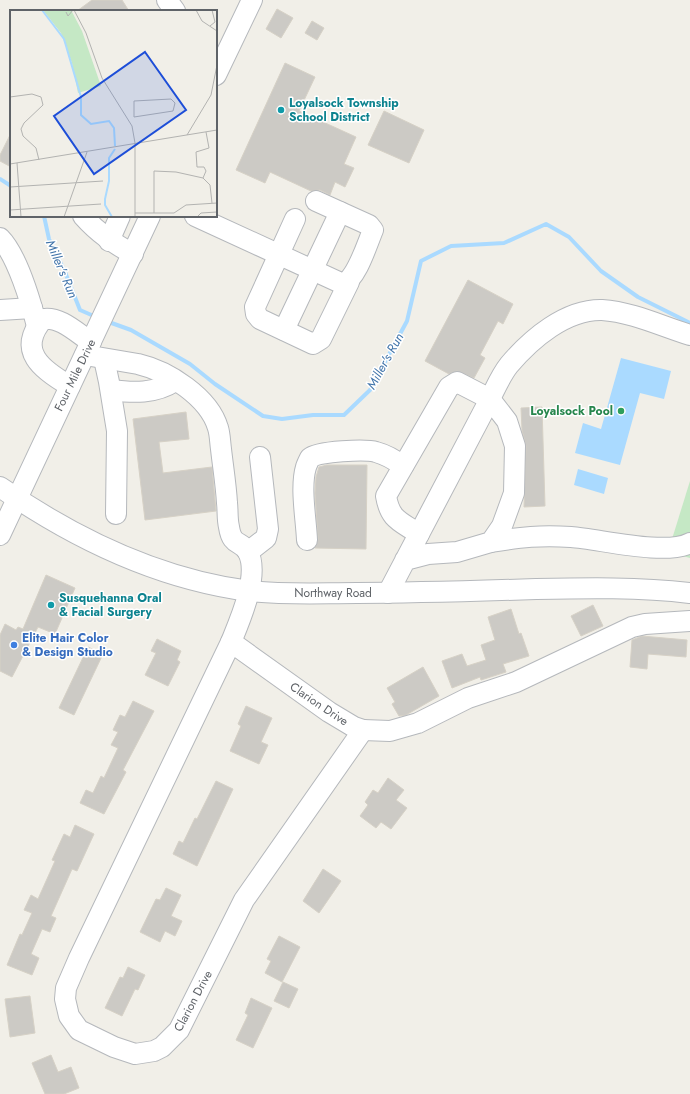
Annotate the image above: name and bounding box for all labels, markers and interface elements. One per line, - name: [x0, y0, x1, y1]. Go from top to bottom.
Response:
- inset map: [10, 10, 217, 217]
- place label: Loyalsock Township School District: [289, 94, 399, 126]
- marker: Loyalsock Township School District: [276, 105, 286, 115]
- water label: Miller's Run: [41, 237, 83, 301]
- water label: Miller's Run: [362, 329, 408, 393]
- street label: Four Mile Drive: [50, 336, 100, 414]
- place label: Loyalsock Pool: [530, 402, 613, 420]
- marker: Loyalsock Pool: [616, 406, 626, 416]
- street label: Northway Road: [294, 584, 372, 602]
- place label: Susquehanna Oral & Facial Surgery: [59, 589, 162, 621]
- marker: Susquehanna Oral & Facial Surgery: [46, 600, 56, 610]
- place label: Elite Hair Color & Design Studio: [22, 629, 113, 661]
- marker: Elite Hair Color & Design Studio: [9, 640, 19, 650]
- street label: Clarion Drive: [286, 678, 352, 730]
- street label: Clarion Drive: [169, 967, 217, 1035]

